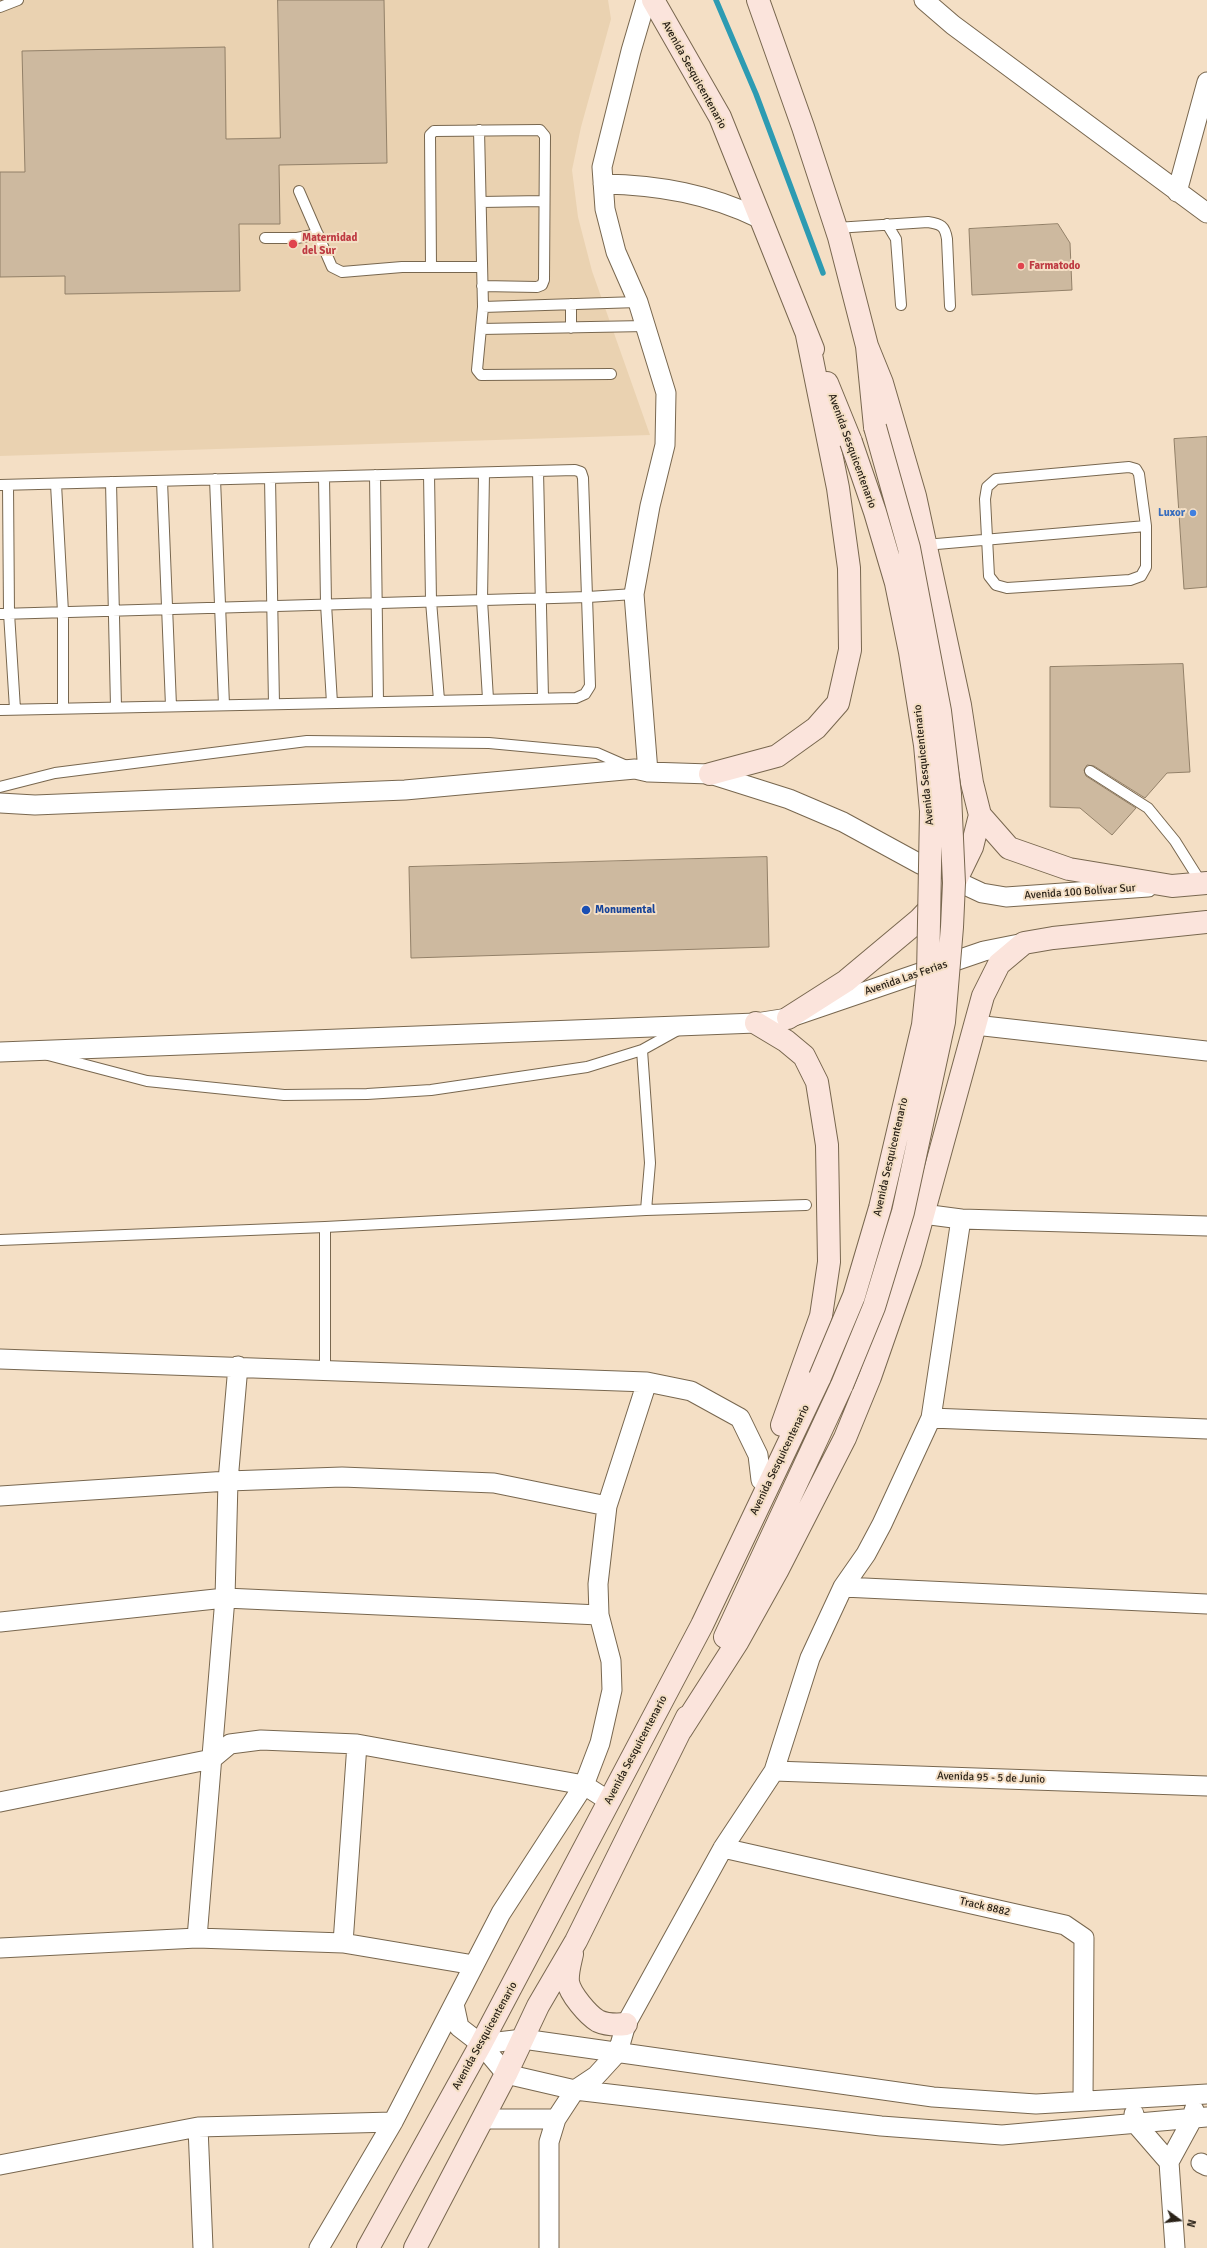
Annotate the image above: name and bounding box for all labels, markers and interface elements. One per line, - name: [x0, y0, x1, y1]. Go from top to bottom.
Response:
- street label: Avenida Sesquicentenario: [659, 19, 729, 131]
- place label: Maternidad del Sur: [302, 231, 357, 257]
- marker: Maternidad del Sur: [287, 238, 299, 250]
- place label: Farmatodo: [1029, 259, 1080, 273]
- marker: Farmatodo: [1016, 261, 1026, 271]
- street label: Avenida Sesquicentenario: [825, 392, 879, 510]
- place label: Luxor: [1158, 506, 1185, 520]
- marker: Luxor: [1188, 508, 1198, 518]
- street label: Avenida Sesquicentenario: [911, 704, 937, 826]
- street label: Avenida 100 Bolívar Sur: [1024, 882, 1136, 902]
- place label: Monumental: [595, 903, 656, 917]
- marker: Monumental: [580, 904, 592, 916]
- street label: Avenida Las Ferias: [863, 958, 949, 998]
- street label: Avenida Sesquicentenario: [871, 1096, 911, 1218]
- street label: Avenida Sesquicentenario: [747, 1403, 813, 1517]
- street label: Avenida Sesquicentenario: [602, 1693, 670, 1807]
- street label: Avenida 95 - 5 de Junio: [937, 1770, 1045, 1786]
- street label: Track 8882: [959, 1895, 1011, 1919]
- street label: Avenida Sesquicentenario: [450, 1980, 520, 2092]
- north arrow: [1159, 2200, 1199, 2240]
- text: N: [1184, 2218, 1198, 2229]

